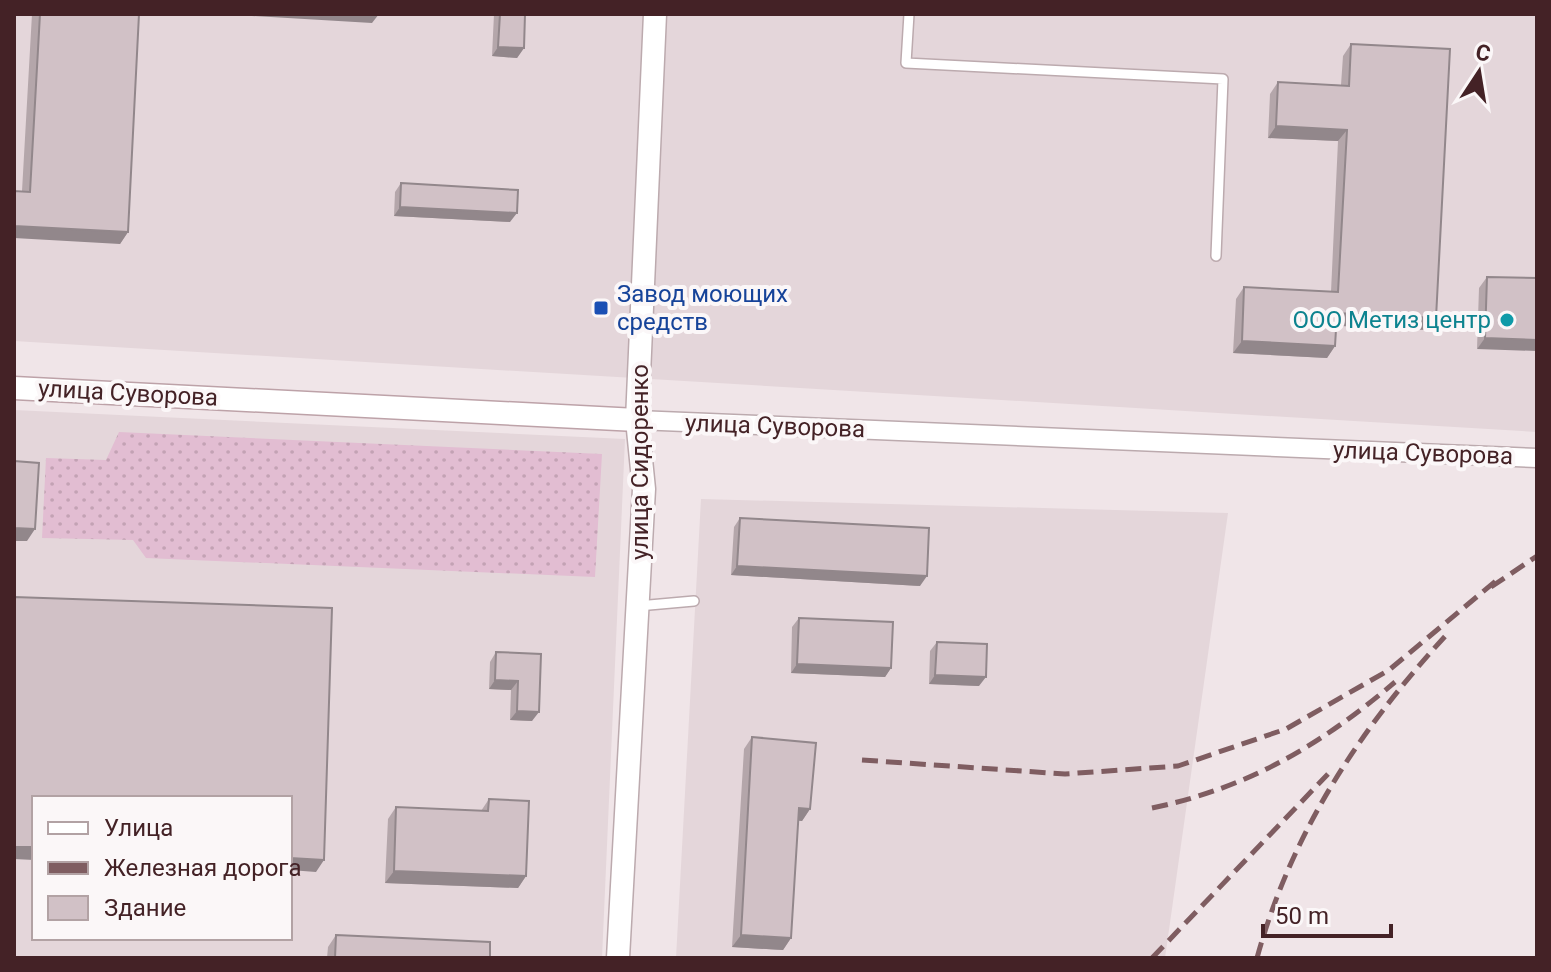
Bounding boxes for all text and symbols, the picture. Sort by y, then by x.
north arrow [1439,32,1519,112]
text: С [1473,39,1493,67]
place label: Завод моющих средств [617,280,788,336]
marker: Завод моющих средств [592,299,610,317]
place label: ООО Метиз центр [1293,306,1491,334]
marker: ООО Метиз центр [1498,311,1516,329]
street label: улица Сидоренко [626,364,654,560]
street label: улица Суворова [37,374,219,412]
street label: улица Суворова [684,409,866,443]
street label: улица Суворова [1332,436,1514,470]
legend [32,796,292,940]
text: Улица [104,814,173,842]
text: Железная дорога [104,854,301,882]
scale bar [1263,888,1391,938]
text: Здание [104,894,186,922]
text: 50 m [1275,902,1329,930]

